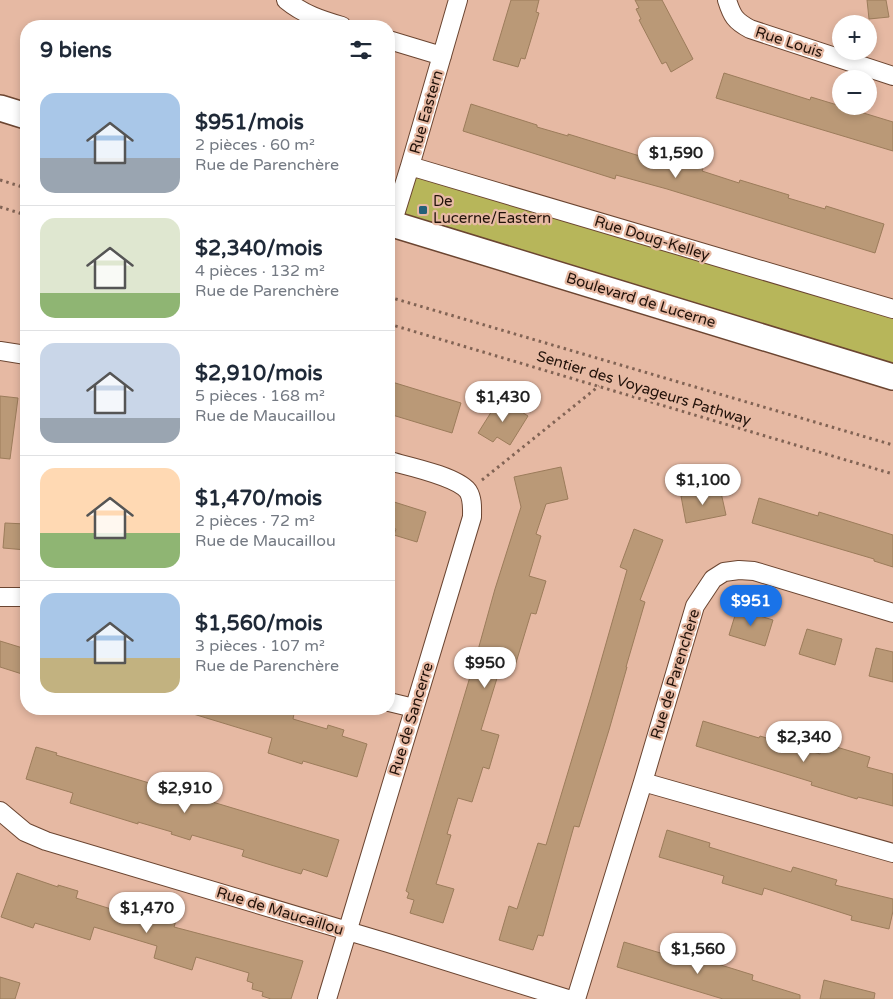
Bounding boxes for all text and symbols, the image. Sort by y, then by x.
map controls [832,15,877,115]
button: + [832,15,877,60]
street label: Rue Louis [753,23,825,61]
icon: filters [347,36,375,64]
text: 9 biens [40,38,112,63]
street label: Rue Eastern [405,68,447,156]
button: − [832,70,877,115]
text: $951/mois [195,110,304,135]
icon: home [80,113,140,173]
text: 2 pièces · 60 m² [195,135,315,155]
pin: $1,590 [635,136,717,179]
text: $1,590 [649,143,703,163]
text: Rue de Parenchère [195,155,339,175]
place label: De Lucerne/Eastern [433,192,551,227]
marker: De Lucerne/Eastern [417,204,429,216]
street label: Rue Doug-Kelley [592,212,712,264]
text: $2,340/mois [195,236,323,261]
icon: home [80,238,140,298]
text: 4 pièces · 132 m² [195,261,325,281]
street label: Boulevard de Lucerne [564,269,718,331]
text: Rue de Parenchère [195,281,339,301]
street label: Sentier des Voyageurs Pathway [535,347,753,429]
text: $2,910/mois [195,361,323,386]
icon: home [80,363,140,423]
pin: $1,430 [462,380,544,423]
text: 5 pièces · 168 m² [195,386,325,406]
text: $1,430 [476,387,530,407]
text: Rue de Maucaillou [195,406,336,426]
pin: $1,100 [662,464,744,506]
text: $1,100 [676,470,730,490]
text: $1,470/mois [195,486,322,511]
icon: home [80,488,140,548]
text: 2 pièces · 72 m² [195,511,315,531]
text: Rue de Maucaillou [195,531,336,551]
pin: $951 [721,584,781,627]
text: $951 [731,591,771,611]
street label: Rue de Parenchère [647,607,703,741]
text: $1,560/mois [195,611,323,636]
icon: home [80,613,140,673]
text: 3 pièces · 107 m² [195,636,325,656]
pin: $950 [455,646,515,689]
text: $950 [465,653,505,673]
text: Rue de Parenchère [195,656,339,676]
street label: Rue de Sancerre [385,660,437,778]
pin: $2,340 [763,720,845,763]
text: $2,340 [777,727,831,747]
pin: $2,910 [144,772,226,814]
text: $2,910 [158,778,212,798]
street label: Rue de Maucaillou [214,883,346,939]
pin: $1,470 [106,892,188,934]
text: $1,470 [120,898,174,918]
pin: $1,560 [657,932,739,975]
text: $1,560 [671,939,725,959]

